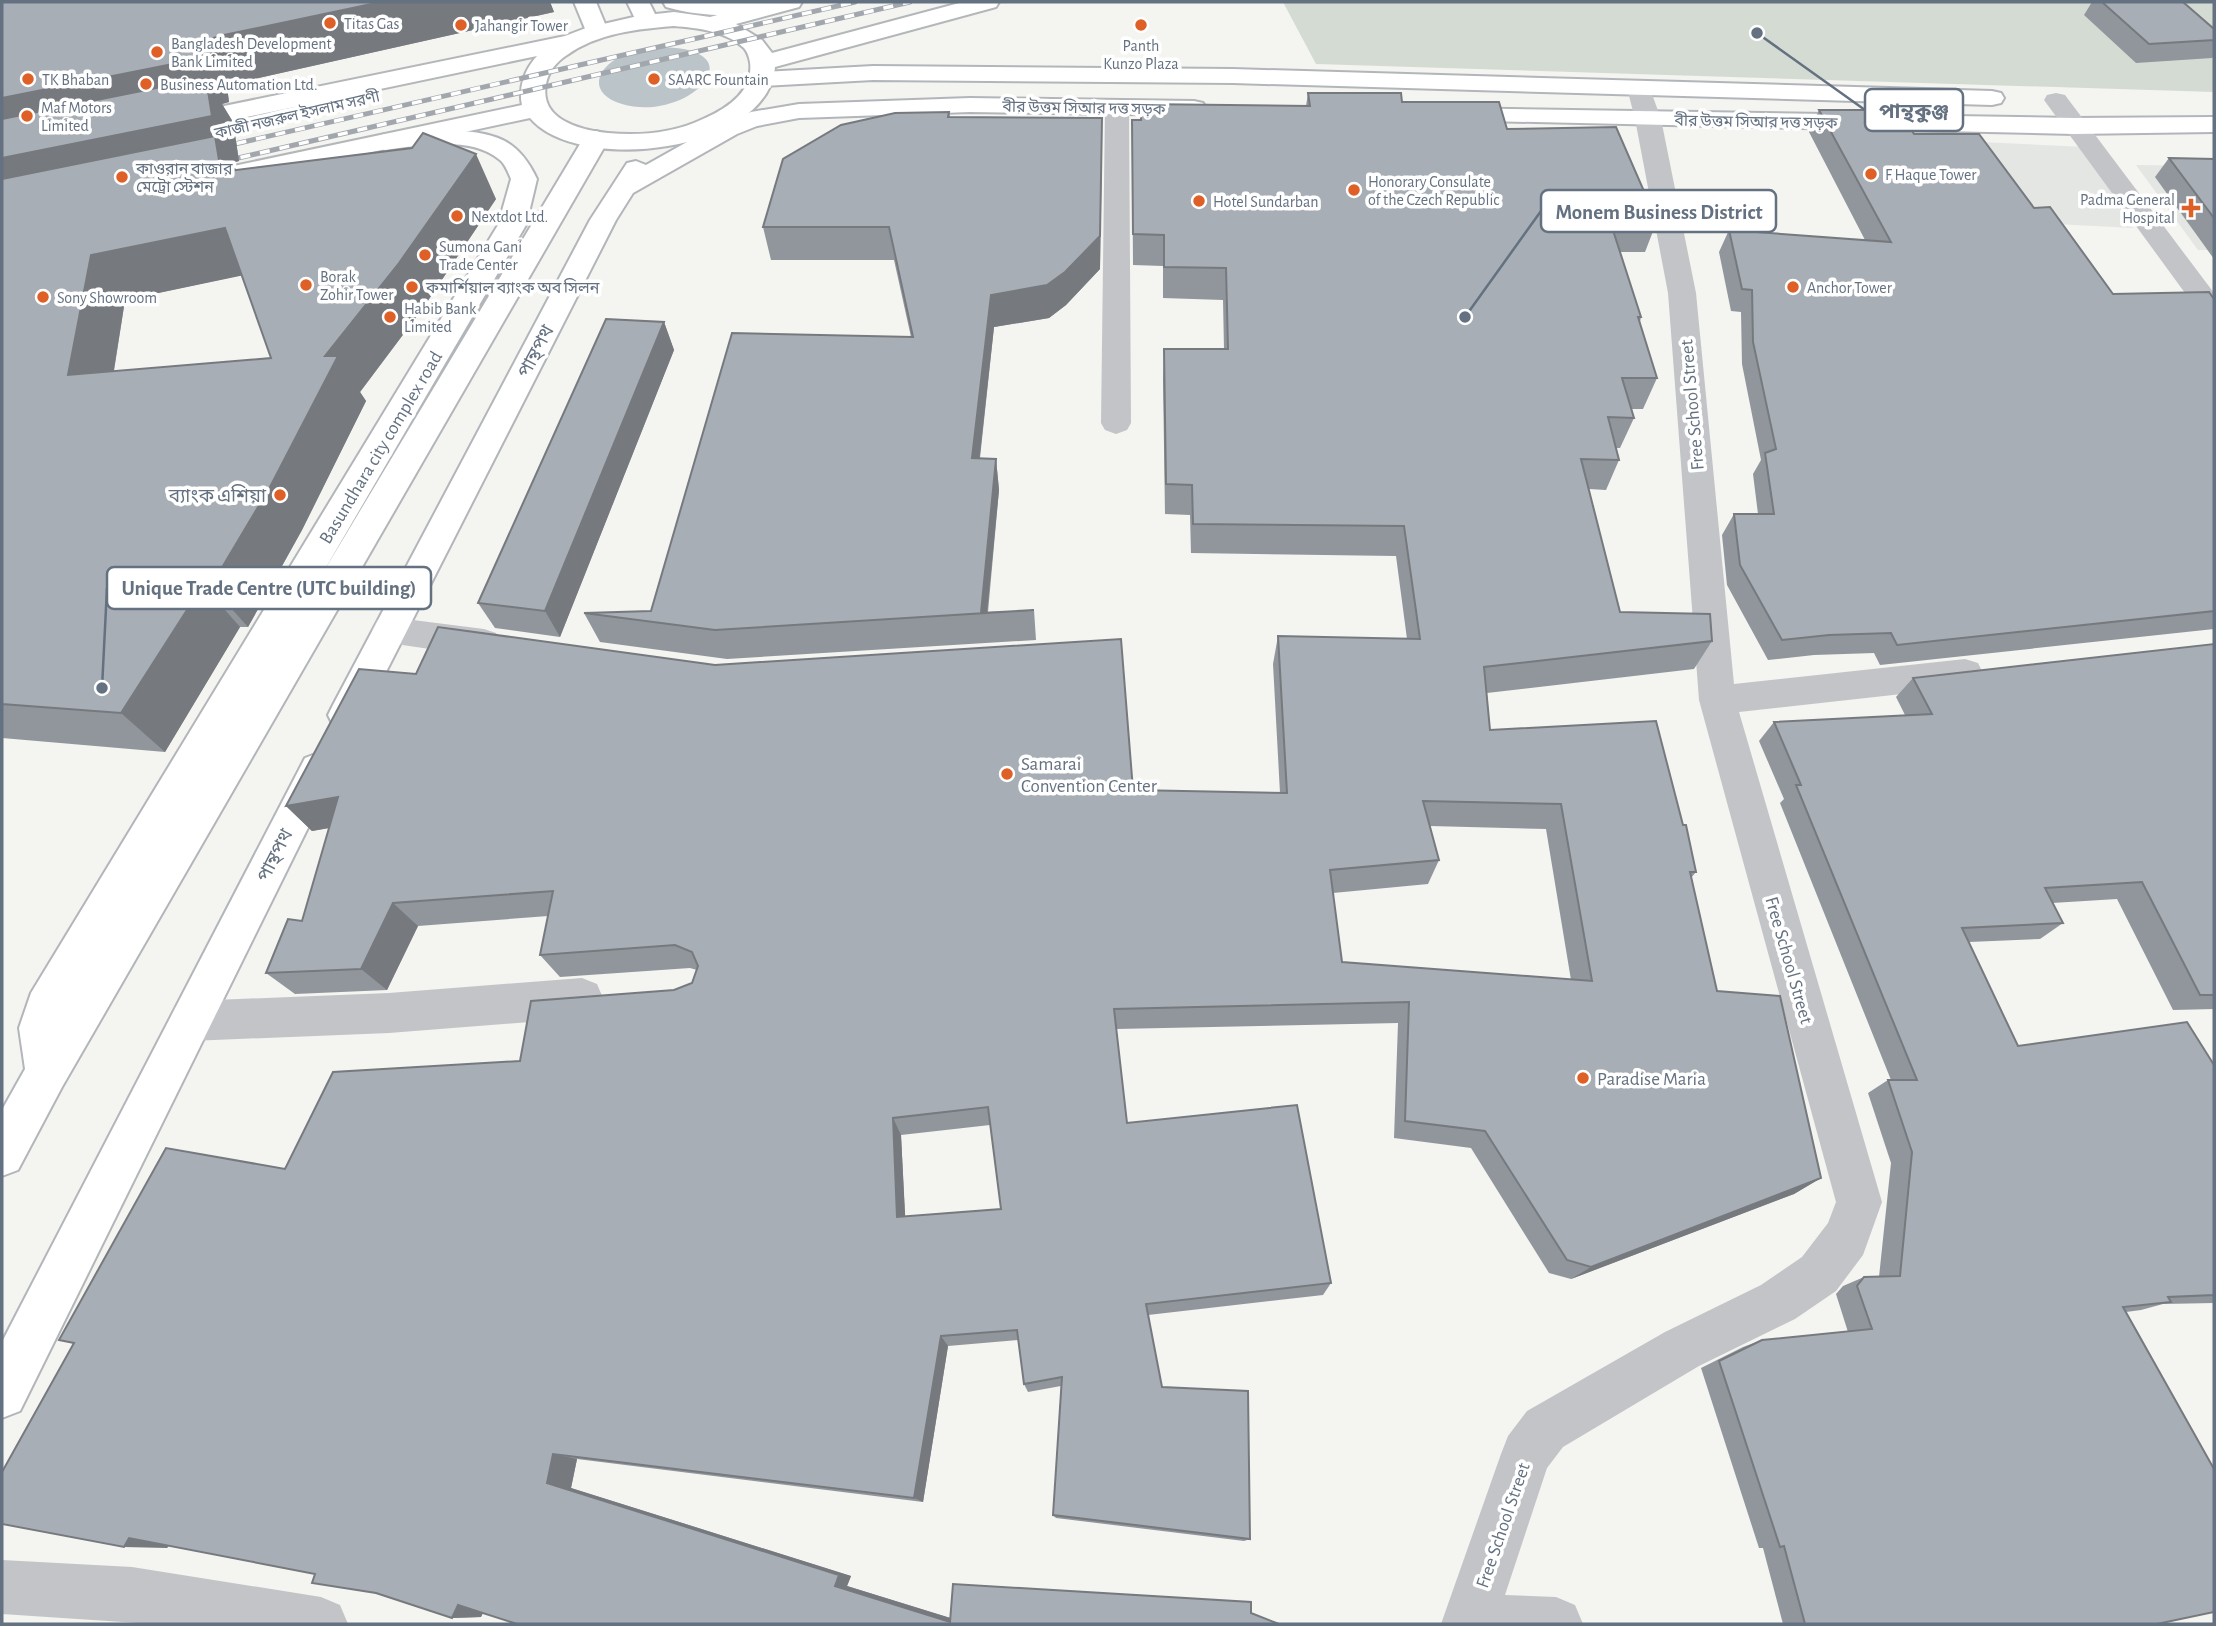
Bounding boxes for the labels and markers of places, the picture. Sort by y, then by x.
marker: Titas Gas [322,15,338,31]
place label: Titas Gas [344,16,400,32]
marker: Jahangir Tower [453,17,469,33]
marker: Panth Kunzo Plaza [1133,17,1149,33]
place label: Jahangir Tower [475,18,569,34]
place label: Bangladesh Development Bank Limited [171,36,332,70]
place label: Panth Kunzo Plaza [1103,38,1179,72]
marker: Bangladesh Development Bank Limited [149,44,165,60]
marker: TK Bhaban [20,71,36,87]
marker: SAARC Fountain [646,71,662,87]
place label: TK Bhaban [42,72,109,88]
place label: SAARC Fountain [668,72,769,88]
marker: Business Automation Ltd. [138,76,154,92]
place label: Business Automation Ltd. [160,77,318,93]
callout: পান্থকুঞ্জ [1865,89,1963,131]
place label: Maf Motors Limited [41,100,112,134]
marker: Maf Motors Limited [19,108,35,124]
place label: কাওরান বাজার মেট্রো স্টেশন [135,161,233,195]
marker: F Haque Tower [1863,166,1879,182]
place label: F Haque Tower [1885,167,1977,183]
marker: কাওরান বাজার মেট্রো স্টেশন [114,169,130,185]
place label: Honorary Consulate of the Czech Republic [1368,174,1500,208]
marker: Honorary Consulate of the Czech Republic [1346,182,1362,198]
callout: Monem Business District [1541,190,1776,232]
place label: Padma General Hospital [2080,192,2175,226]
marker: Hotel Sundarban [1191,193,1207,209]
place label: Hotel Sundarban [1213,194,1319,210]
marker: Padma General Hospital [2181,198,2201,218]
marker: Nextdot Ltd. [449,208,465,224]
place label: Nextdot Ltd. [471,209,548,225]
place label: Sumona Gani Trade Center [439,239,522,273]
marker: Sumona Gani Trade Center [417,247,433,263]
place label: Borak Zohir Tower [320,269,394,303]
marker: Borak Zohir Tower [298,277,314,293]
place label: কমার্শিয়াল ব্যাংক অব সিলন [425,278,600,296]
marker: কমার্শিয়াল ব্যাংক অব সিলন [404,279,420,295]
marker: Anchor Tower [1785,279,1801,295]
place label: Anchor Tower [1807,280,1893,296]
marker: Sony Showroom [35,289,51,305]
place label: Sony Showroom [57,290,157,307]
place label: Habib Bank Limited [404,301,477,335]
marker: Habib Bank Limited [382,309,398,325]
place label: ব্যাংক এশিয়া [168,484,267,506]
marker: ব্যাংক এশিয়া [272,487,288,503]
callout: Unique Trade Centre (UTC building) [107,567,431,609]
place label: Samarai Convention Center [1021,755,1157,796]
marker: Samarai Convention Center [999,766,1015,782]
marker: Paradise Maria [1575,1070,1591,1086]
place label: Paradise Maria [1597,1070,1706,1089]

